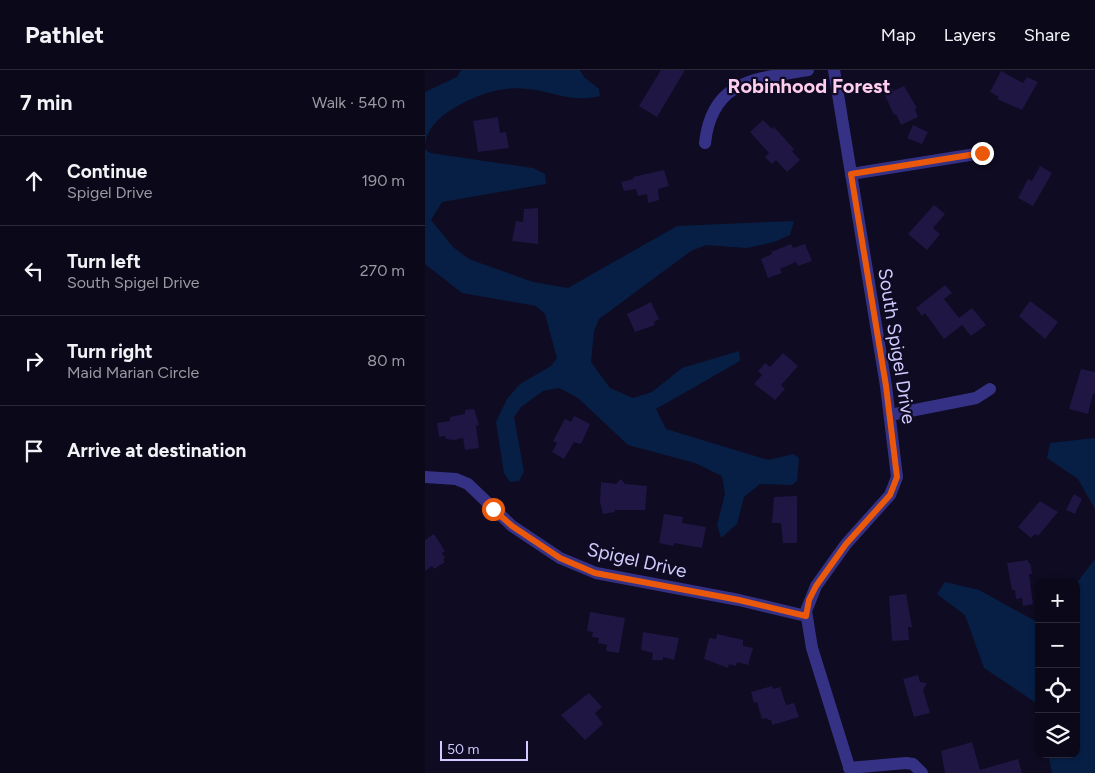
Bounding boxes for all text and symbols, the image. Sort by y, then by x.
text: Pathlet [25,20,104,49]
text: Map [881,24,916,46]
text: Layers [944,24,996,46]
text: Share [1024,24,1070,46]
district label: Robinhood Forest [728,74,890,98]
text: 7 min [20,90,72,115]
text: Walk · 540 m [312,93,405,112]
route end [971,142,994,165]
text: Continue [67,160,147,183]
icon: ahead [20,167,48,195]
text: 190 m [362,171,405,190]
text: Spigel Drive [67,183,153,202]
text: Turn left [67,250,141,273]
icon: left [20,257,48,285]
text: 270 m [360,261,405,280]
street label: South Spigel Drive [873,266,921,426]
text: South Spigel Drive [67,273,200,292]
text: Turn right [67,340,153,363]
icon: right [20,347,48,375]
text: 80 m [367,351,405,370]
text: Maid Marian Circle [67,363,199,382]
icon: arrive [20,437,48,465]
text: Arrive at destination [67,439,246,462]
route start [482,498,505,521]
street label: Spigel Drive [585,537,689,583]
map controls [1035,578,1080,758]
button: + [1035,578,1080,623]
button: − [1035,623,1080,668]
button: locate [1035,668,1080,713]
button: layers [1035,713,1080,758]
scale bar [440,738,527,761]
text: 50 m [447,741,479,758]

